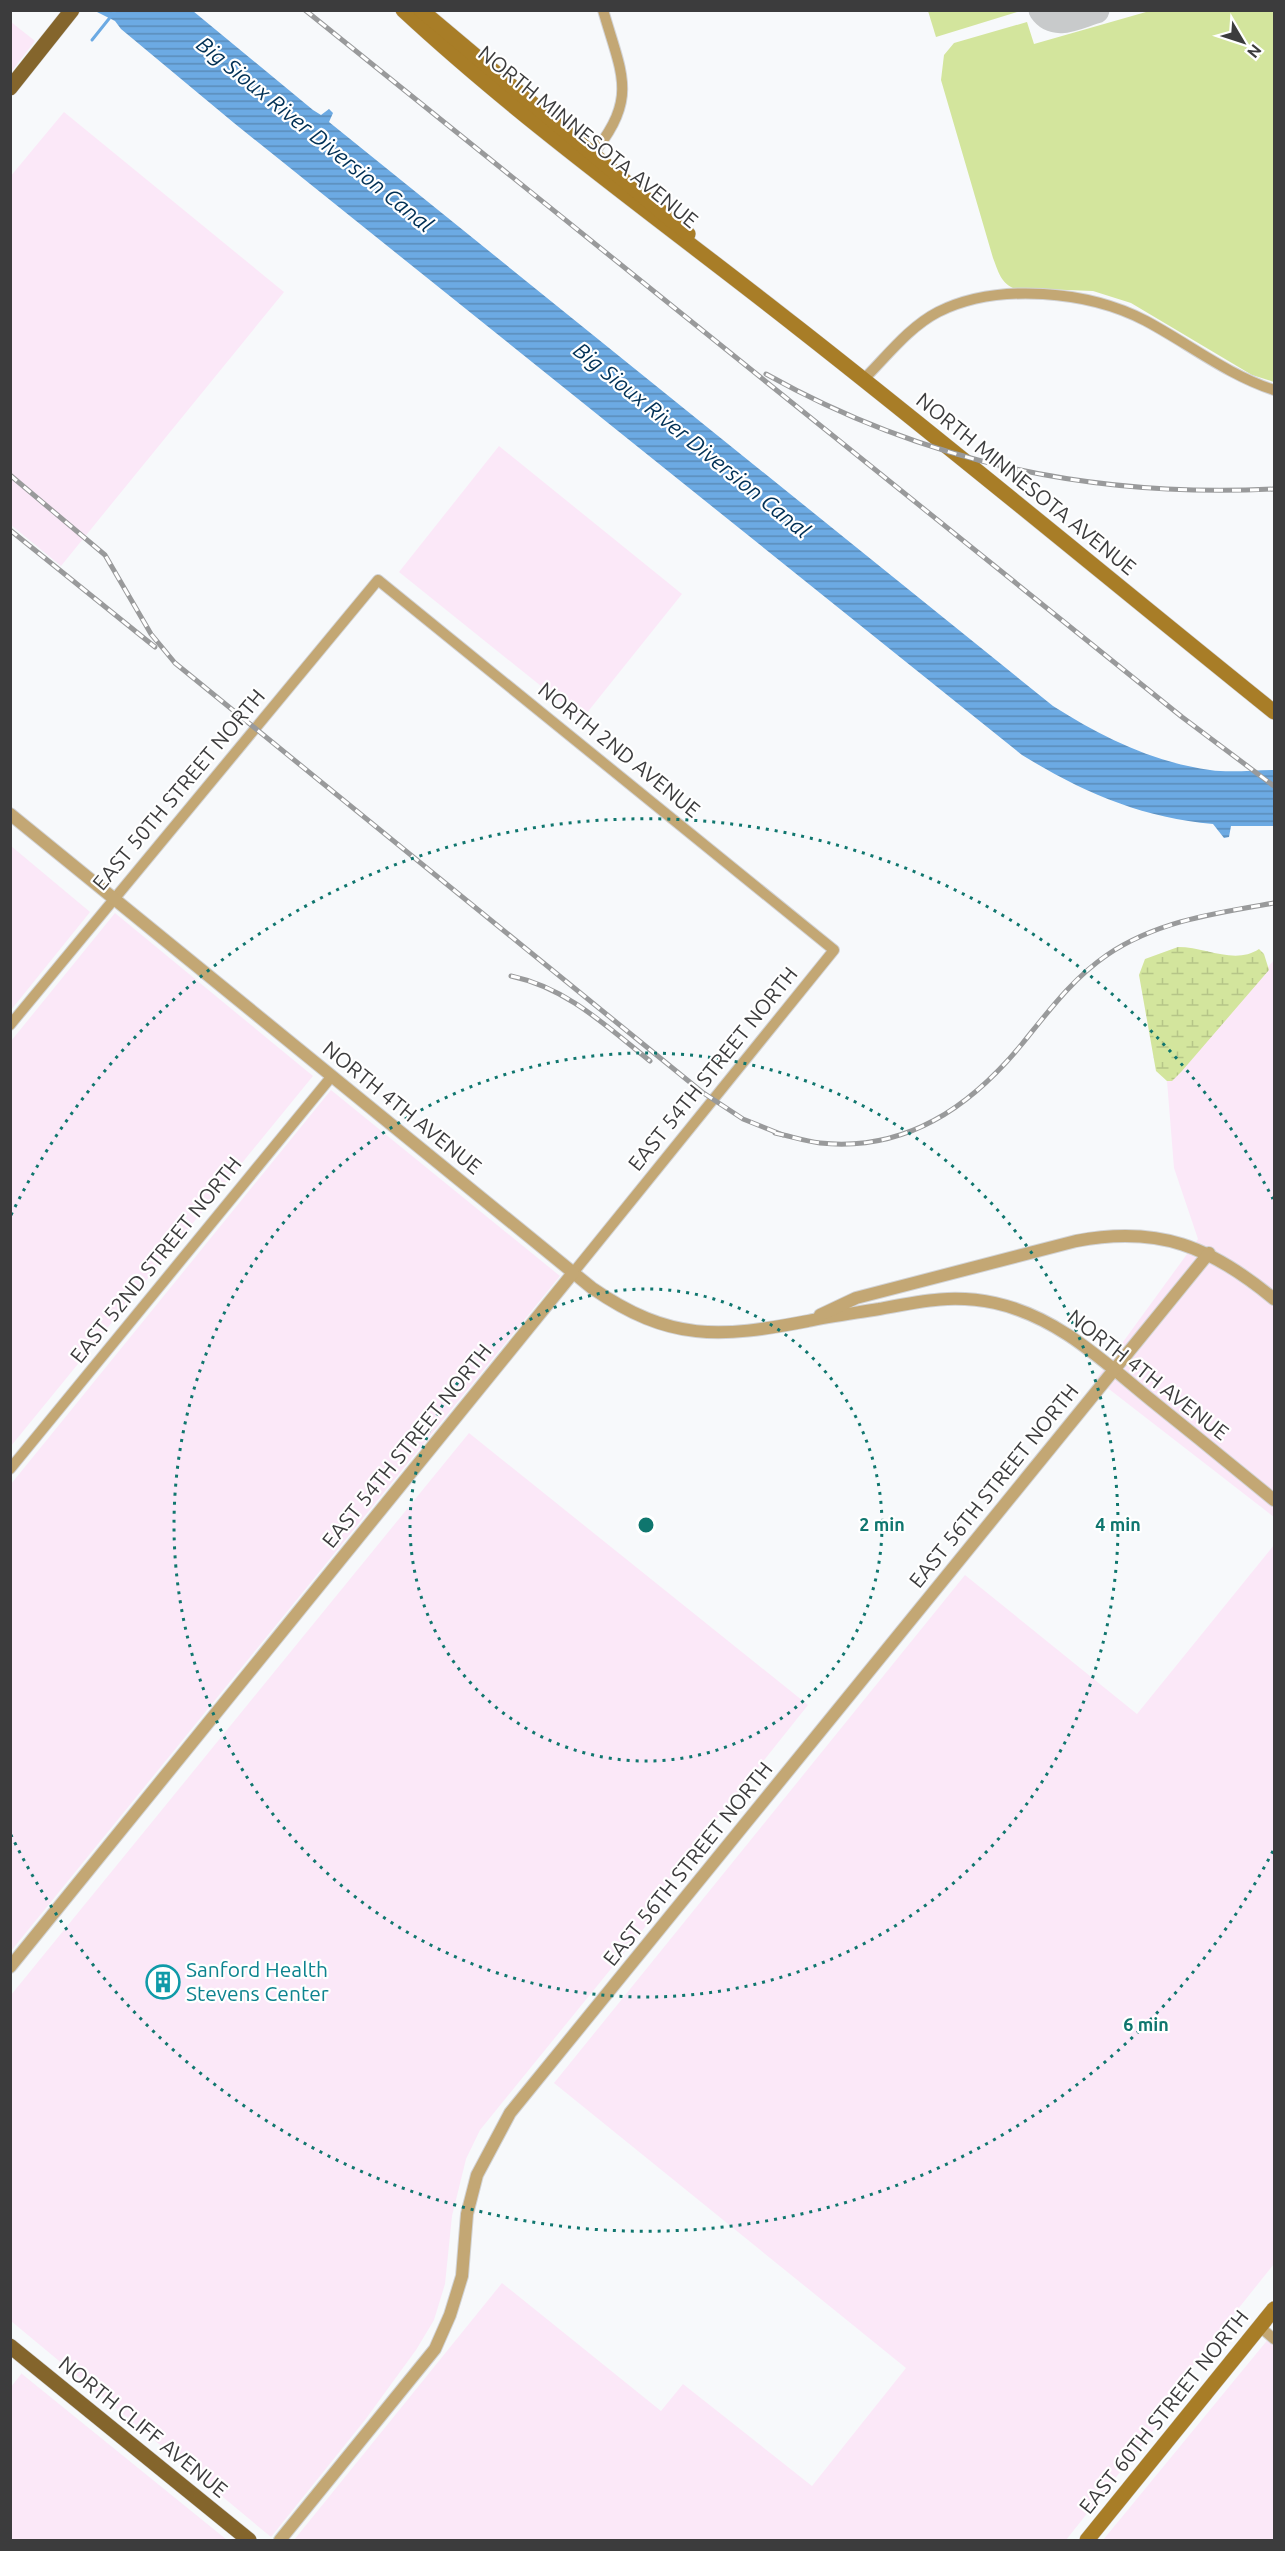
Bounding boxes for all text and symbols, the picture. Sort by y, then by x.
north arrow [1213,12,1273,72]
water label: Big Sioux River Diversion Canal [192,31,438,237]
street label: NORTH MINNESOTA AVENUE [474,40,703,232]
text: N [1244,41,1265,62]
water label: Big Sioux River Diversion Canal [569,337,815,543]
street label: NORTH MINNESOTA AVENUE [912,387,1141,579]
street label: NORTH 2ND AVENUE [534,677,705,822]
street label: EAST 50TH STREET NORTH [87,684,269,895]
street label: EAST 54TH STREET NORTH [623,962,802,1175]
street label: NORTH 4TH AVENUE [318,1036,487,1179]
street label: EAST 52ND STREET NORTH [65,1151,246,1367]
street label: NORTH 4TH AVENUE [1064,1304,1234,1444]
street label: EAST 54TH STREET NORTH [317,1339,496,1552]
street label: EAST 56TH STREET NORTH [904,1379,1083,1592]
text: 2 min [859,1514,905,1534]
text: 4 min [1095,1514,1141,1534]
centre of rings [636,1515,656,1535]
street label: EAST 56TH STREET NORTH [598,1757,777,1970]
place label: Sanford Health Stevens Center [186,1957,329,2005]
building icon: Sanford Health Stevens Center [145,1964,181,2000]
text: 6 min [1123,2014,1169,2034]
street label: EAST 60TH STREET NORTH [1074,2305,1253,2518]
street label: NORTH CLIFF AVENUE [54,2351,233,2502]

